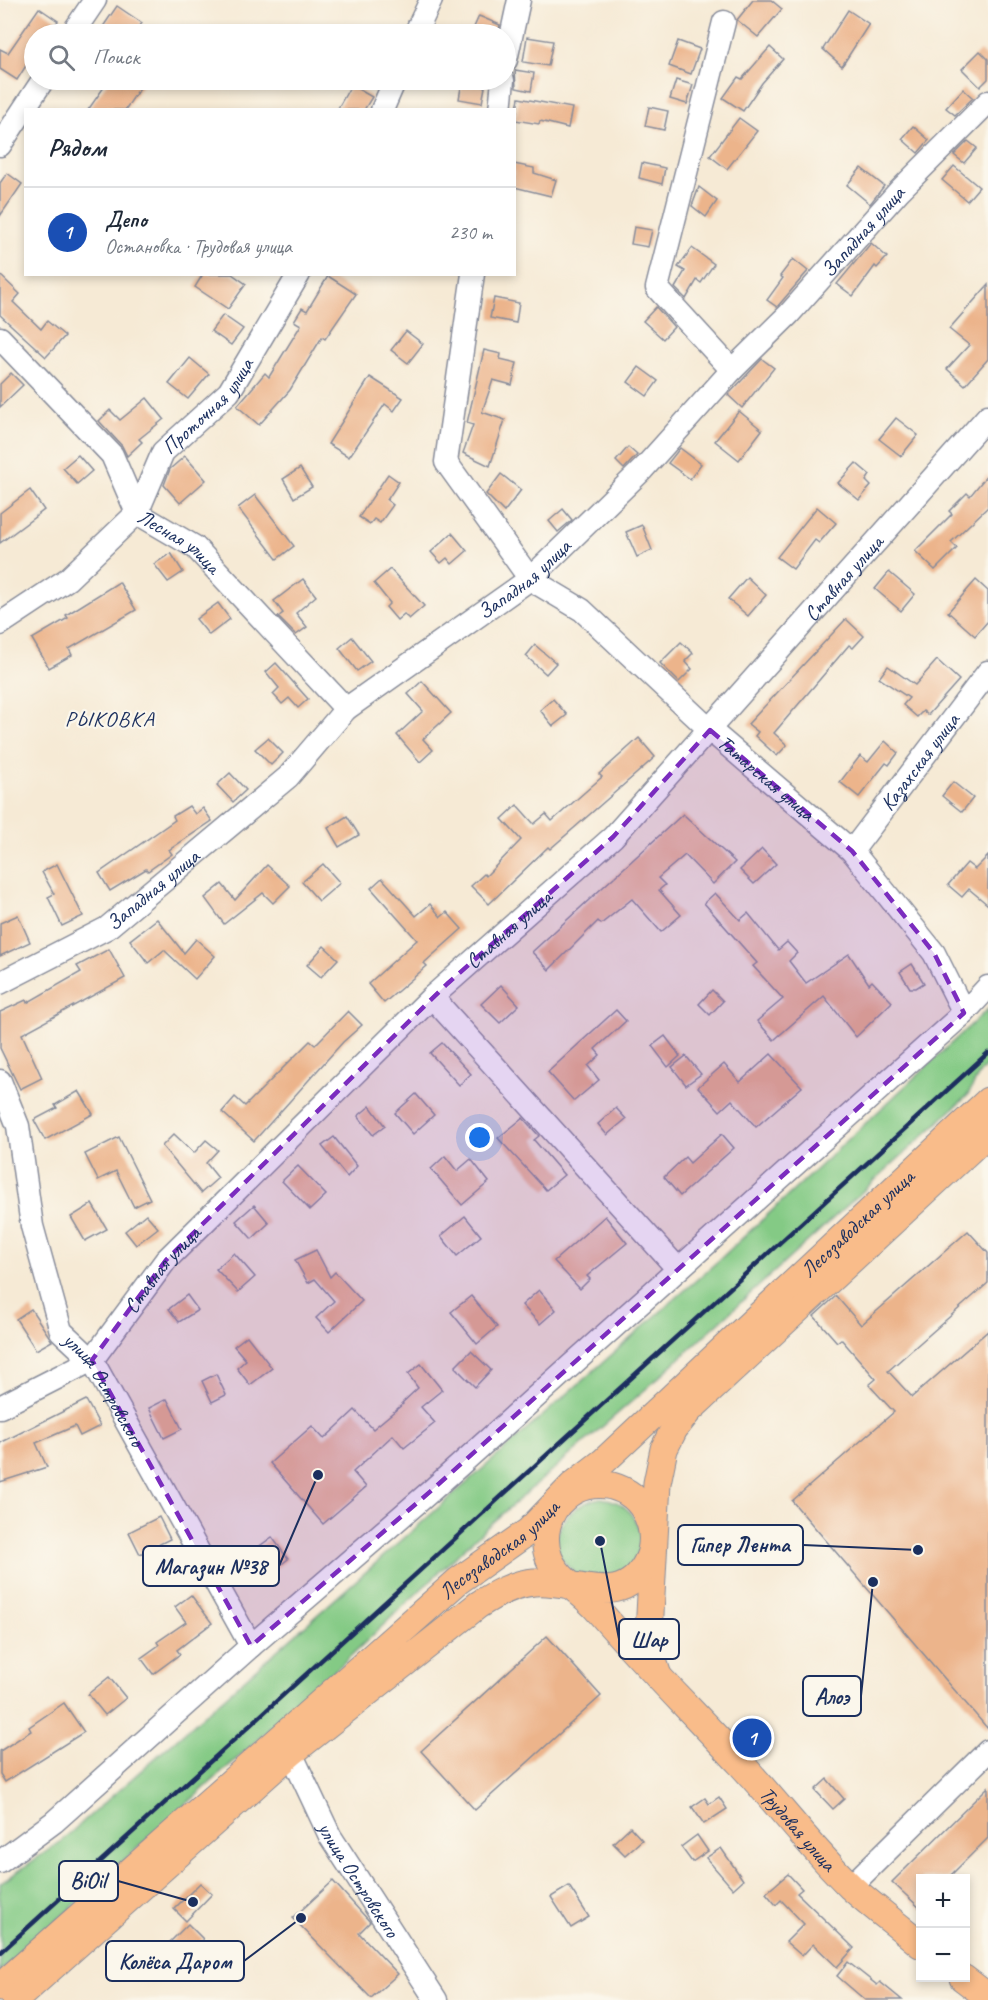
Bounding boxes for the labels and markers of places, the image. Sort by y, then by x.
callout: Гипер Лента [678,1525,803,1565]
callout: Магазин №38 [143,1546,279,1586]
callout: Шар [619,1619,679,1659]
callout: Алоэ [803,1676,861,1716]
pin: 1 [732,1716,771,1760]
callout: BiOil [59,1861,118,1901]
callout: Колёса Даром [106,1941,244,1981]

